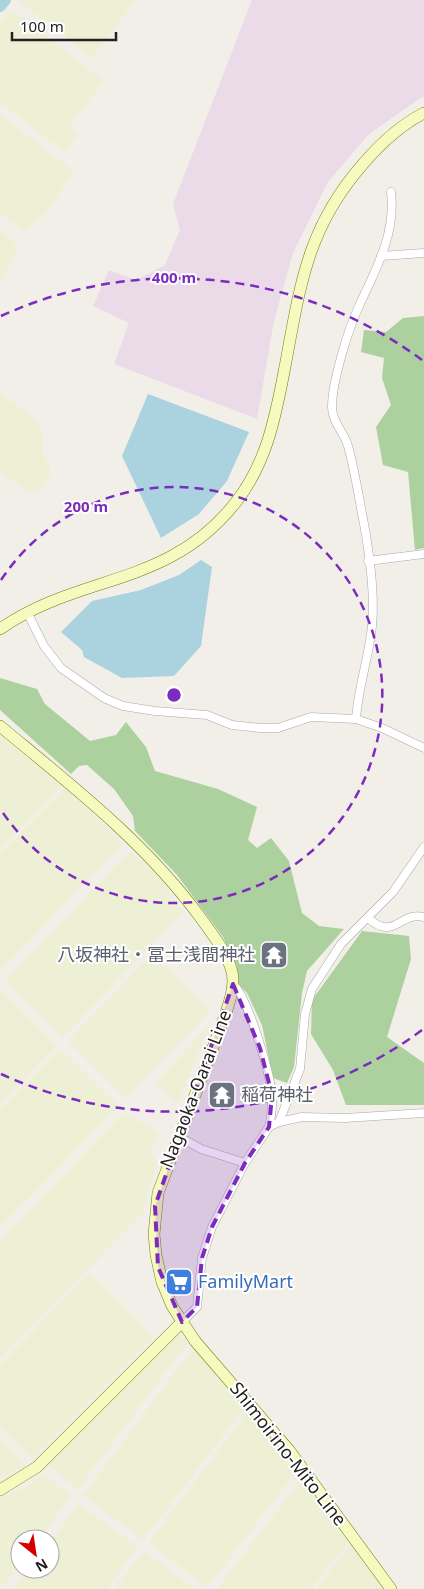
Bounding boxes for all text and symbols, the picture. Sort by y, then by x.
scale bar [12,10,116,42]
text: 100 m [20,16,64,36]
text: 400 m [152,267,196,287]
text: 200 m [64,496,108,516]
centre of rings [165,686,183,704]
temple icon: 八坂神社・冨士浅間神社 [259,940,289,970]
place label: 八坂神社・冨士浅間神社 [57,942,255,966]
street label: Nagaoka-Oarai Line [154,1006,236,1171]
temple icon: 稲荷神社 [207,1080,237,1110]
place label: 稲荷神社 [241,1082,313,1106]
supermarket icon: FamilyMart [164,1267,194,1297]
place label: FamilyMart [198,1269,294,1293]
street label: Shimoirino-Mito Line [225,1377,353,1530]
north arrow [10,1529,60,1579]
text: N [32,1555,51,1577]

